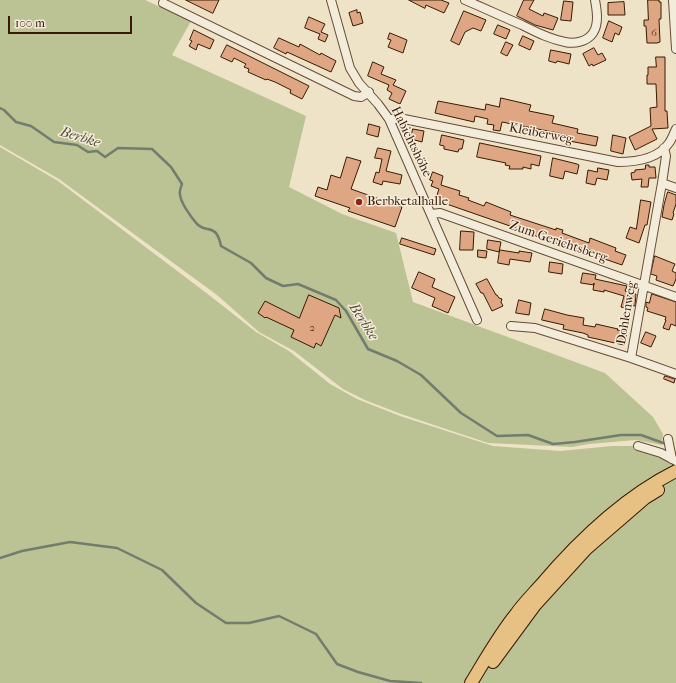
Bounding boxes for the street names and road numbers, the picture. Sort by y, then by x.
street label: Habichtshöhe [387,104,435,180]
street label: Kleiberweg [508,120,574,148]
street label: Zum Gerichtsberg [507,218,609,266]
street label: Dohlenweg [614,280,640,346]

